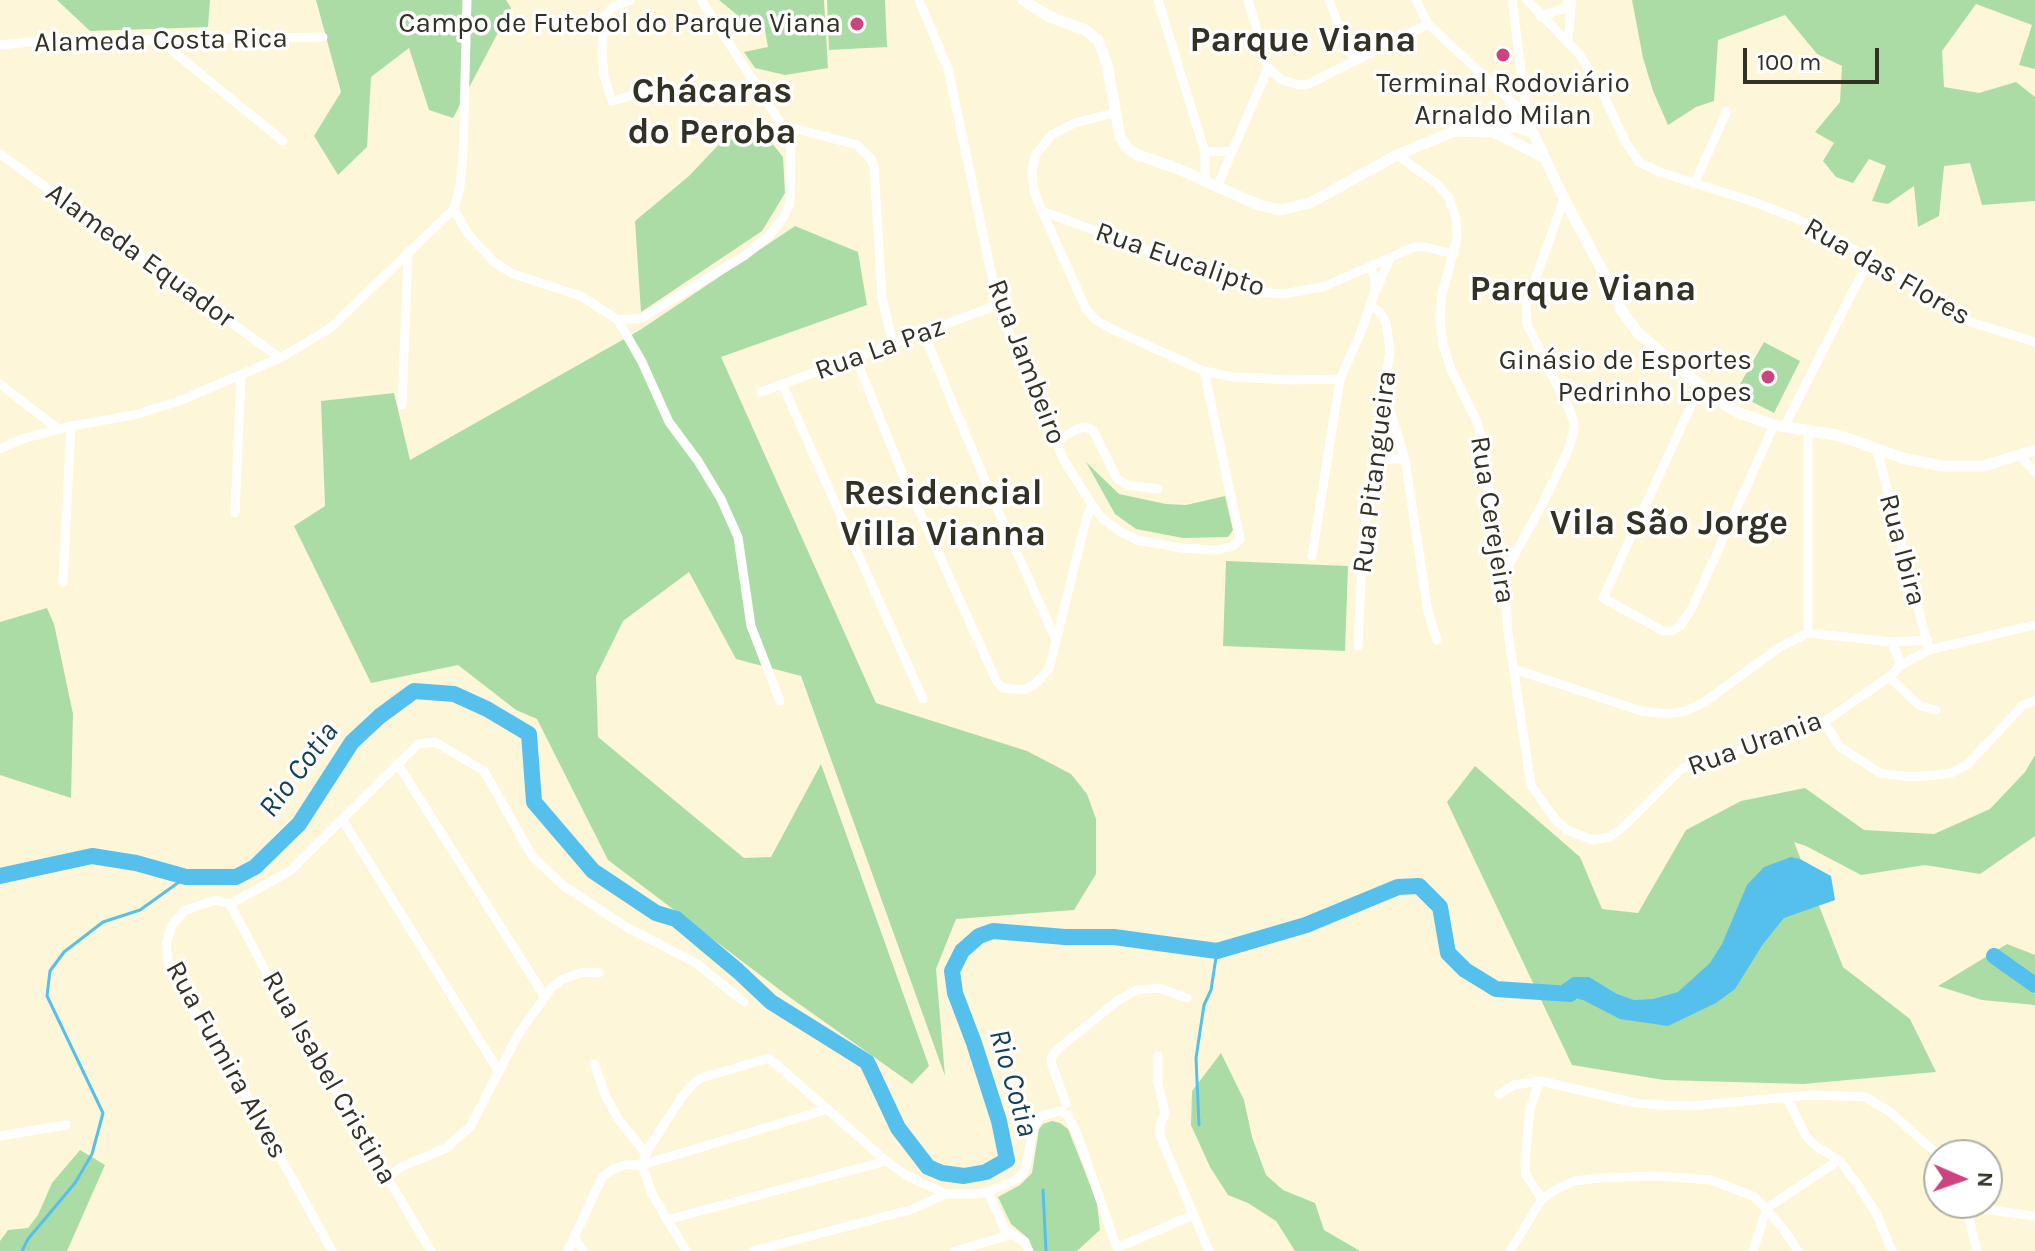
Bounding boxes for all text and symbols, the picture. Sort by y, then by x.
place label: Campo de Futebol do Parque Viana [398,7,841,41]
marker: Campo de Futebol do Parque Viana [848,15,866,33]
district label: Parque Viana [1190,19,1416,63]
street label: Alameda Costa Rica [34,22,288,60]
scale bar [1747,32,1883,82]
marker: Terminal Rodoviário Arnaldo Milan [1494,46,1512,64]
text: 100 m [1757,48,1822,76]
place label: Terminal Rodoviário Arnaldo Milan [1376,67,1630,133]
district label: Chácaras do Peroba [627,70,797,155]
street label: Alameda Equador [39,176,241,336]
street label: Rua das Flores [1798,211,1976,333]
street label: Rua Eucalipto [1091,215,1269,305]
district label: Parque Viana [1470,268,1696,312]
street label: Rua Jambeiro [979,275,1073,449]
street label: Rua La Paz [811,310,949,388]
place label: Ginásio de Esportes Pedrinho Lopes [1499,344,1752,410]
marker: Ginásio de Esportes Pedrinho Lopes [1759,368,1777,386]
street label: Rua Pitangueira [1346,369,1404,575]
street label: Rua Cerejeira [1462,434,1522,606]
district label: Residencial Villa Vianna [840,472,1046,557]
street label: Rua Ibira [1871,490,1933,610]
district label: Vila São Jorge [1550,502,1788,546]
street label: Rua Urania [1683,704,1827,784]
water label: Rio Cotia [251,715,347,825]
street label: Rua Fumira Alves [158,955,294,1165]
street label: Rua Isabel Cristina [254,965,404,1191]
water label: Rio Cotia [980,1025,1046,1141]
north arrow [1923,1139,2003,1219]
text: N [1972,1171,1998,1188]

